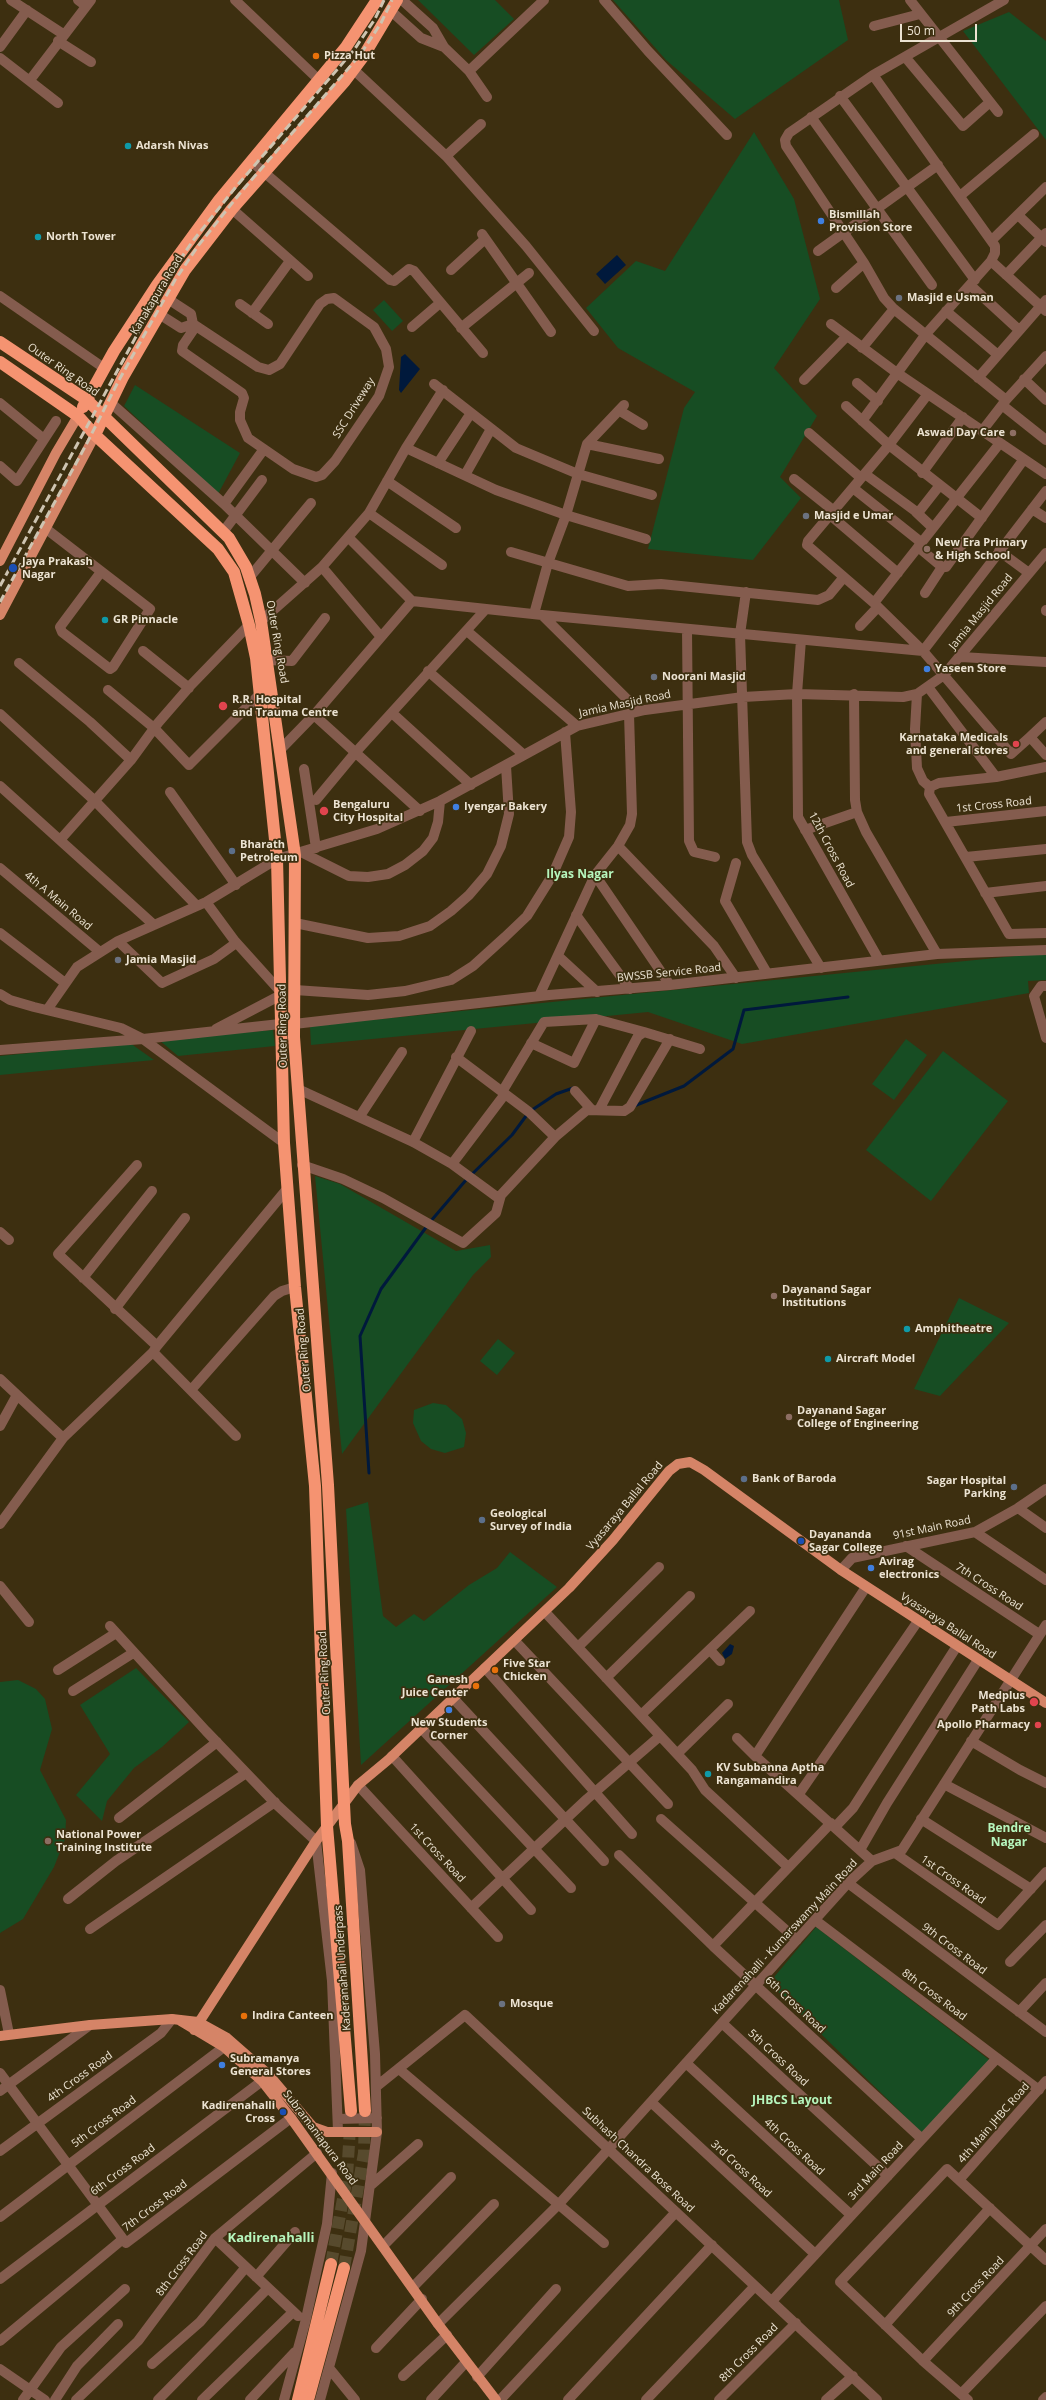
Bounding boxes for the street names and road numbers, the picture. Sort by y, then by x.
street label: Kanakapura Road [128,253,186,337]
street label: Outer Ring Road [25,340,101,400]
street label: SSC Driveway [330,375,378,441]
street label: Jamia Masjid Road [946,571,1016,653]
street label: Outer Ring Road [263,599,291,685]
street label: Jamia Masjid Road [578,688,672,720]
street label: 1st Cross Road [956,794,1032,816]
street label: 12th Cross Road [806,810,856,890]
street label: 4th A Main Road [21,869,95,933]
street label: BWSSB Service Road [616,961,722,985]
street label: Outer Ring Road [276,984,290,1068]
street label: Outer Ring Road [294,1308,314,1392]
street label: Vyasaraya Ballal Road [584,1459,666,1553]
street label: 91st Main Road [892,1513,972,1543]
street label: 7th Cross Road [953,1560,1025,1614]
street label: Vyasaraya Ballal Road [898,1590,998,1662]
street label: Outer Ring Road [316,1631,334,1715]
street label: 1st Cross Road [406,1821,468,1885]
street label: 1st Cross Road [918,1853,988,1907]
street label: Kadarenahalli - Kumarswamy Main Road [710,1857,860,2017]
street label: Kaderanahali Underpass [332,1905,354,2031]
street label: 9th Cross Road [919,1920,989,1978]
street label: 8th Cross Road [899,1966,969,2024]
street label: 6th Cross Road [762,1974,828,2036]
street label: 5th Cross Road [745,2027,811,2089]
street label: 4th Cross Road [45,2049,115,2105]
street label: 4th Main JHBC Road [955,2080,1033,2166]
street label: Subramaniapura Road [280,2088,360,2188]
street label: 5th Cross Road [69,2093,139,2151]
street label: Subhash Chandra Bose Road [579,2105,697,2215]
street label: 4th Cross Road [761,2116,827,2178]
street label: 3rd Cross Road [708,2138,774,2200]
street label: 3rd Main Road [846,2139,906,2203]
street label: 6th Cross Road [88,2141,158,2199]
street label: 7th Cross Road [120,2177,190,2235]
street label: 8th Cross Road [153,2229,211,2299]
street label: 9th Cross Road [945,2254,1007,2320]
street label: 8th Cross Road [717,2321,781,2385]

